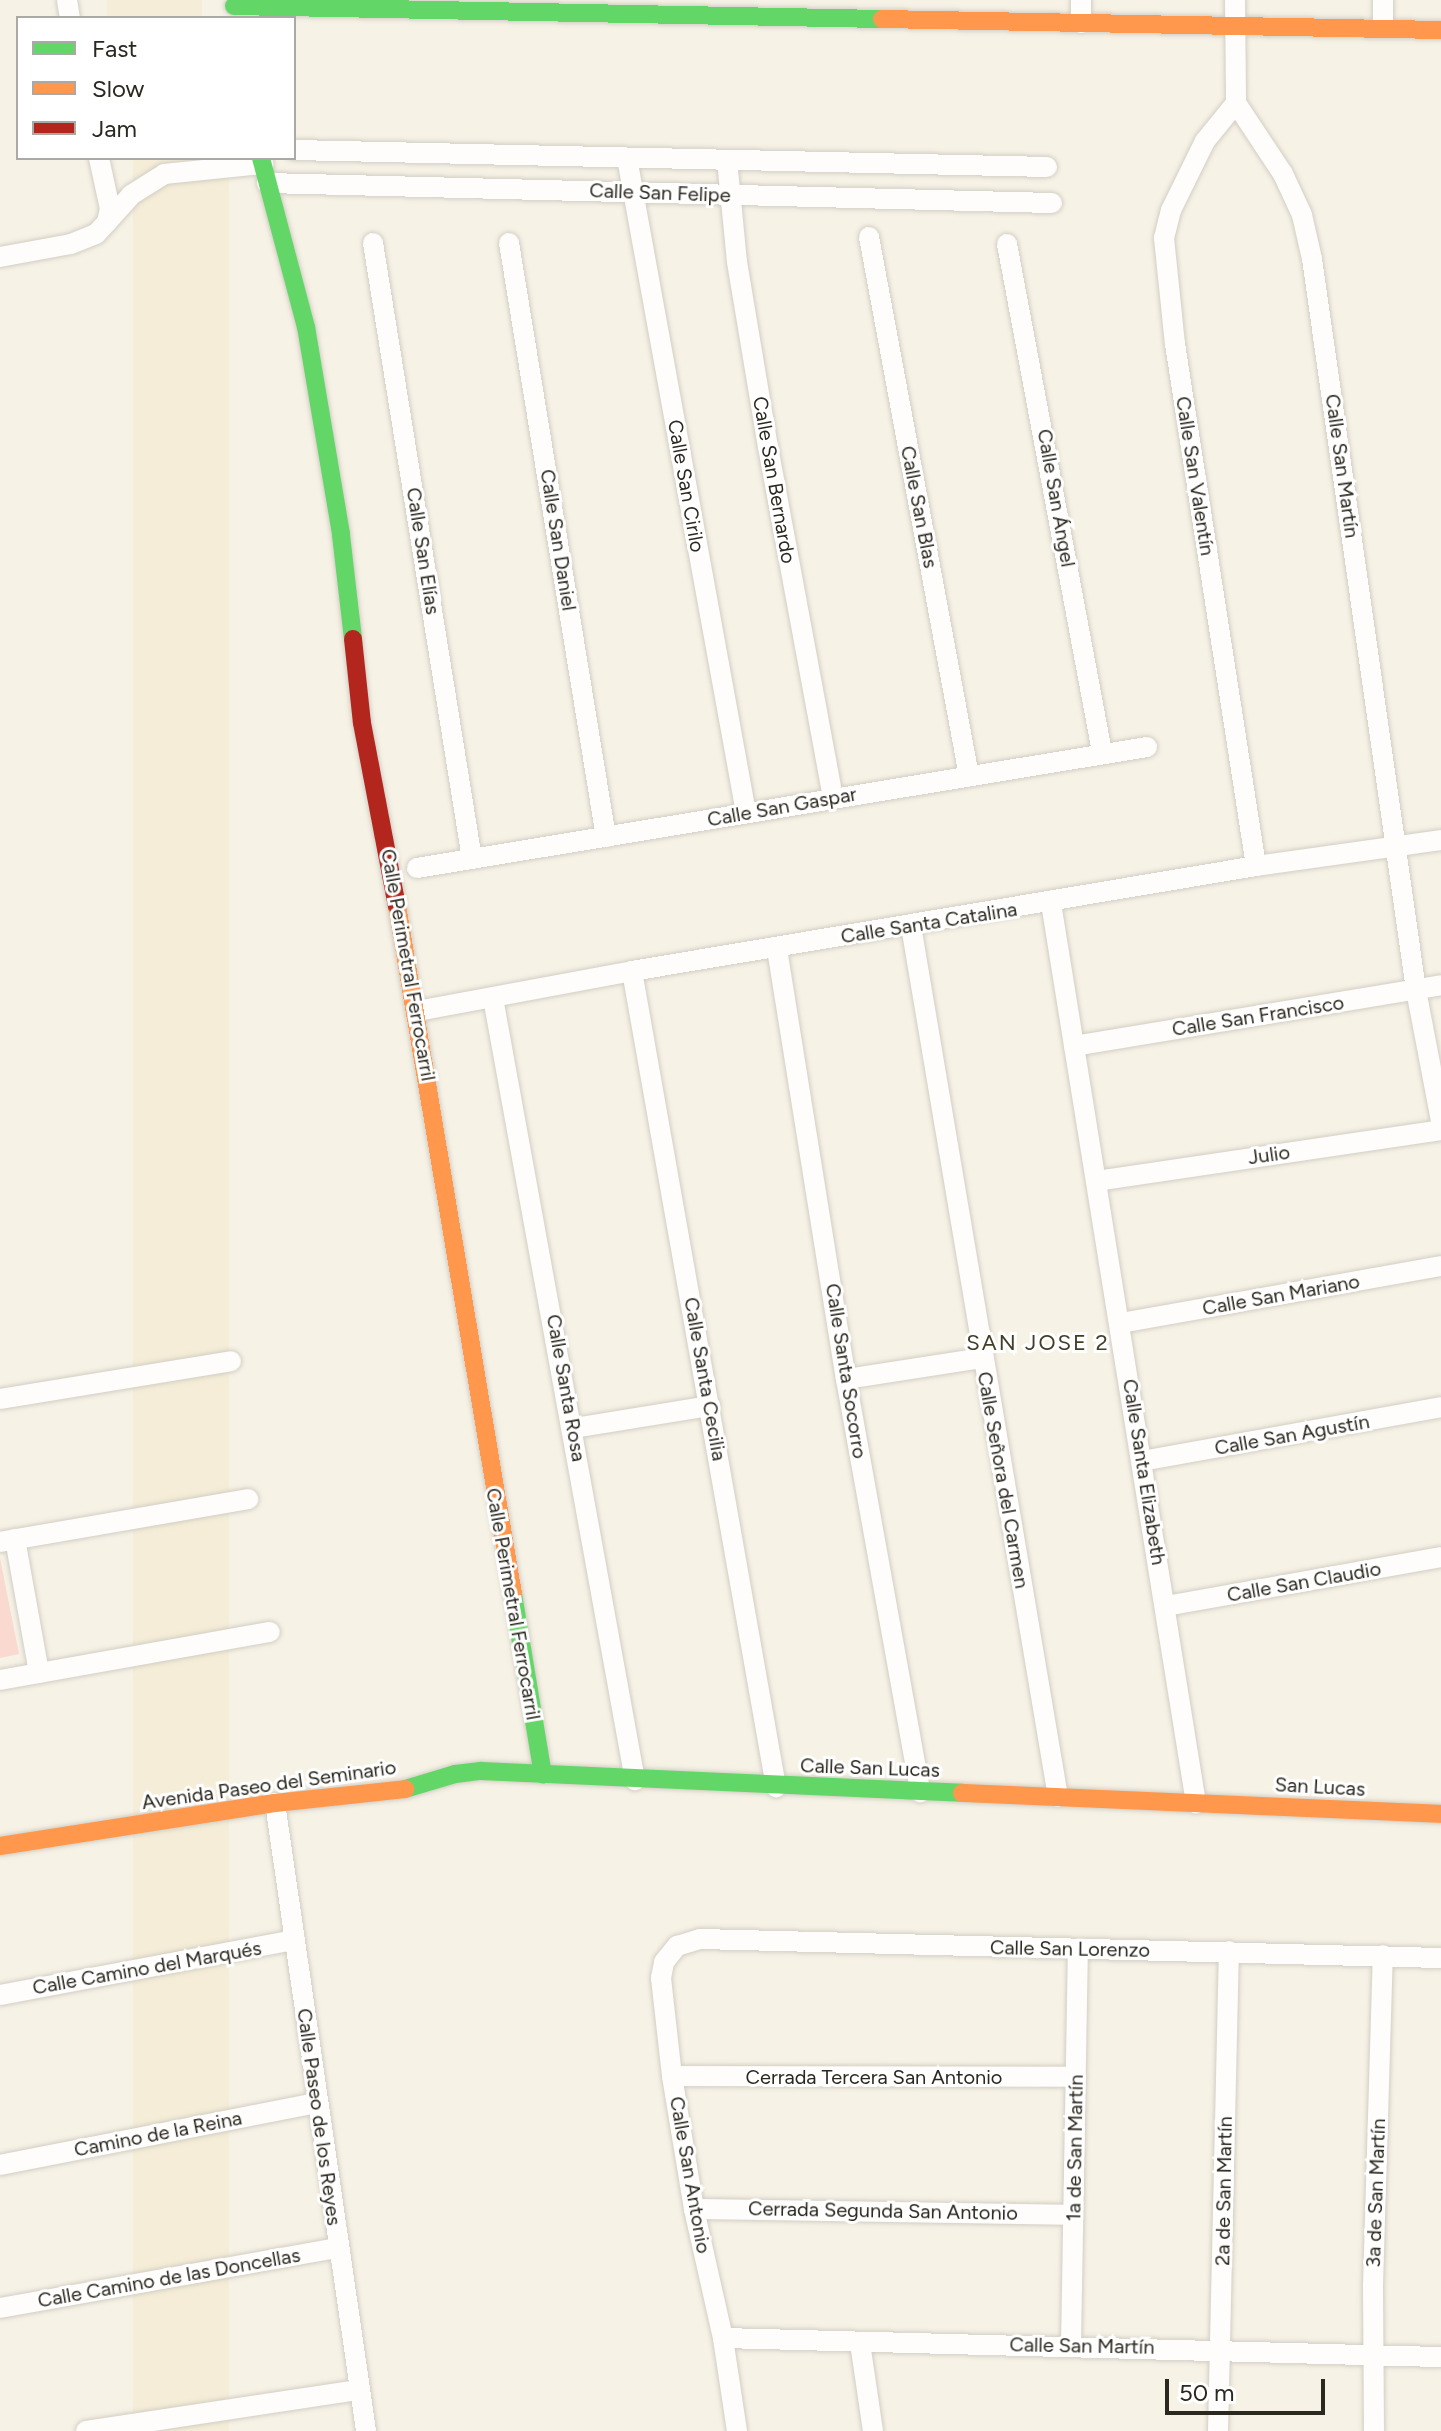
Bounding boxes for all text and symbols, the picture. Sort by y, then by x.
legend [16,16,296,160]
text: Fast [92,34,137,63]
text: Slow [92,74,144,103]
text: Jam [92,114,137,143]
street label: Calle San Felipe [589,179,731,207]
street label: Calle San Martín [1320,392,1364,540]
street label: Calle San Bernardo [747,395,801,565]
street label: Calle San Valentín [1171,395,1219,557]
street label: Calle San Cirilo [663,418,709,554]
street label: Calle San Ángel [1032,427,1080,569]
street label: Calle San Blas [895,444,943,570]
street label: Calle San Daniel [535,468,581,612]
street label: Calle San Elías [401,486,445,616]
street label: Calle San Gaspar [705,782,859,832]
street label: Calle Perimetral Ferrocarril [376,847,440,1083]
street label: Calle Santa Catalina [839,897,1019,949]
street label: Calle San Francisco [1170,991,1346,1041]
street label: Julio [1246,1140,1292,1170]
street label: Calle San Mariano [1200,1269,1362,1321]
street label: Calle Santa Socorro [820,1282,872,1460]
street label: Calle Santa Cecilia [679,1295,731,1463]
street label: Calle Santa Rosa [541,1312,591,1464]
district label: SAN JOSE 2 [966,1330,1110,1356]
street label: Calle Señora del Carmen [972,1370,1034,1590]
street label: Calle Santa Elizabeth [1117,1377,1171,1567]
street label: Calle San Agustín [1213,1410,1371,1460]
street label: Calle Perimetral Ferrocarril [481,1486,545,1722]
street label: Calle San Claudio [1225,1557,1383,1607]
street label: Calle San Lucas [800,1754,940,1782]
street label: Avenida Paseo del Seminario [140,1755,398,1815]
street label: San Lucas [1274,1773,1366,1801]
street label: Calle Camino del Marqués [31,1936,263,2000]
street label: Calle San Lorenzo [990,1936,1150,1962]
street label: Calle Paseo de los Reyes [292,2007,346,2227]
street label: Cerrada Tercera San Antonio [746,2065,1002,2089]
street label: 1a de San Martín [1062,2074,1088,2222]
street label: Calle San Antonio [664,2095,716,2255]
street label: Camino de la Reina [72,2106,244,2162]
street label: 2a de San Martín [1211,2116,1237,2266]
street label: 3a de San Martín [1361,2118,1391,2268]
street label: Cerrada Segunda San Antonio [748,2197,1018,2225]
street label: Calle Camino de las Doncellas [36,2243,302,2313]
street label: Calle San Martín [1009,2333,1155,2359]
scale bar [1169,2363,1329,2413]
text: 50 m [1179,2378,1235,2407]

